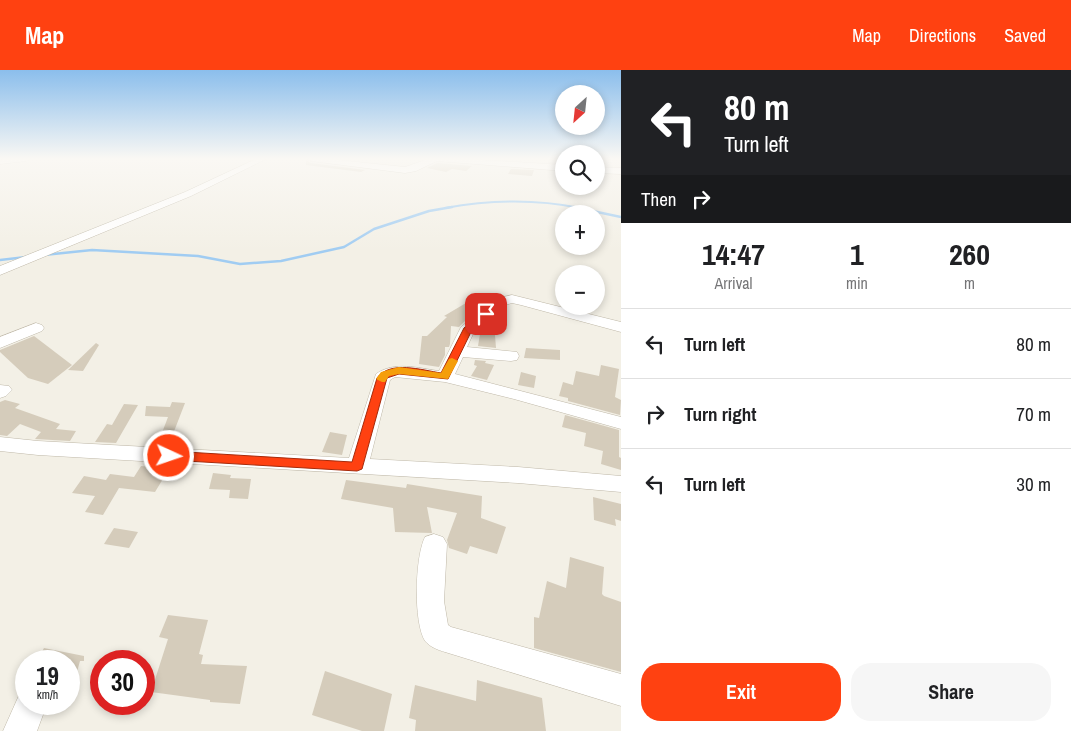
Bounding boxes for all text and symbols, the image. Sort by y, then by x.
text: Map [25,19,64,51]
text: Map [852,23,881,48]
text: Directions [909,23,976,48]
text: Saved [1004,23,1046,48]
text: 80 m [724,84,789,131]
north arrow [555,85,605,135]
map controls [555,85,605,315]
icon: left [641,90,706,155]
text: Turn left [724,129,789,159]
button: search [555,145,605,195]
icon: right [687,185,715,213]
text: Then [641,186,677,212]
button: + [555,205,605,255]
text: 14:47 [702,234,765,274]
text: 1 [850,234,864,274]
text: 260 [949,234,990,274]
button: − [555,265,605,315]
text: Arrival [715,272,752,294]
text: min [846,272,868,294]
text: m [964,272,975,294]
pin [465,293,507,335]
icon: arrive [472,300,500,328]
icon: left [641,330,669,358]
text: Turn left [684,331,745,357]
text: 80 m [1016,331,1051,357]
icon: right [641,400,669,428]
text: Turn right [684,401,756,427]
text: 70 m [1016,401,1051,427]
position arrow [142,429,194,481]
icon: left [641,470,669,498]
text: Turn left [684,471,745,497]
text: 30 m [1016,471,1051,497]
speed limit sign: 30 [90,650,155,715]
text: 19 [36,659,59,693]
button: Exit [641,663,841,721]
button: Share [851,663,1051,721]
text: km/h [37,687,58,703]

